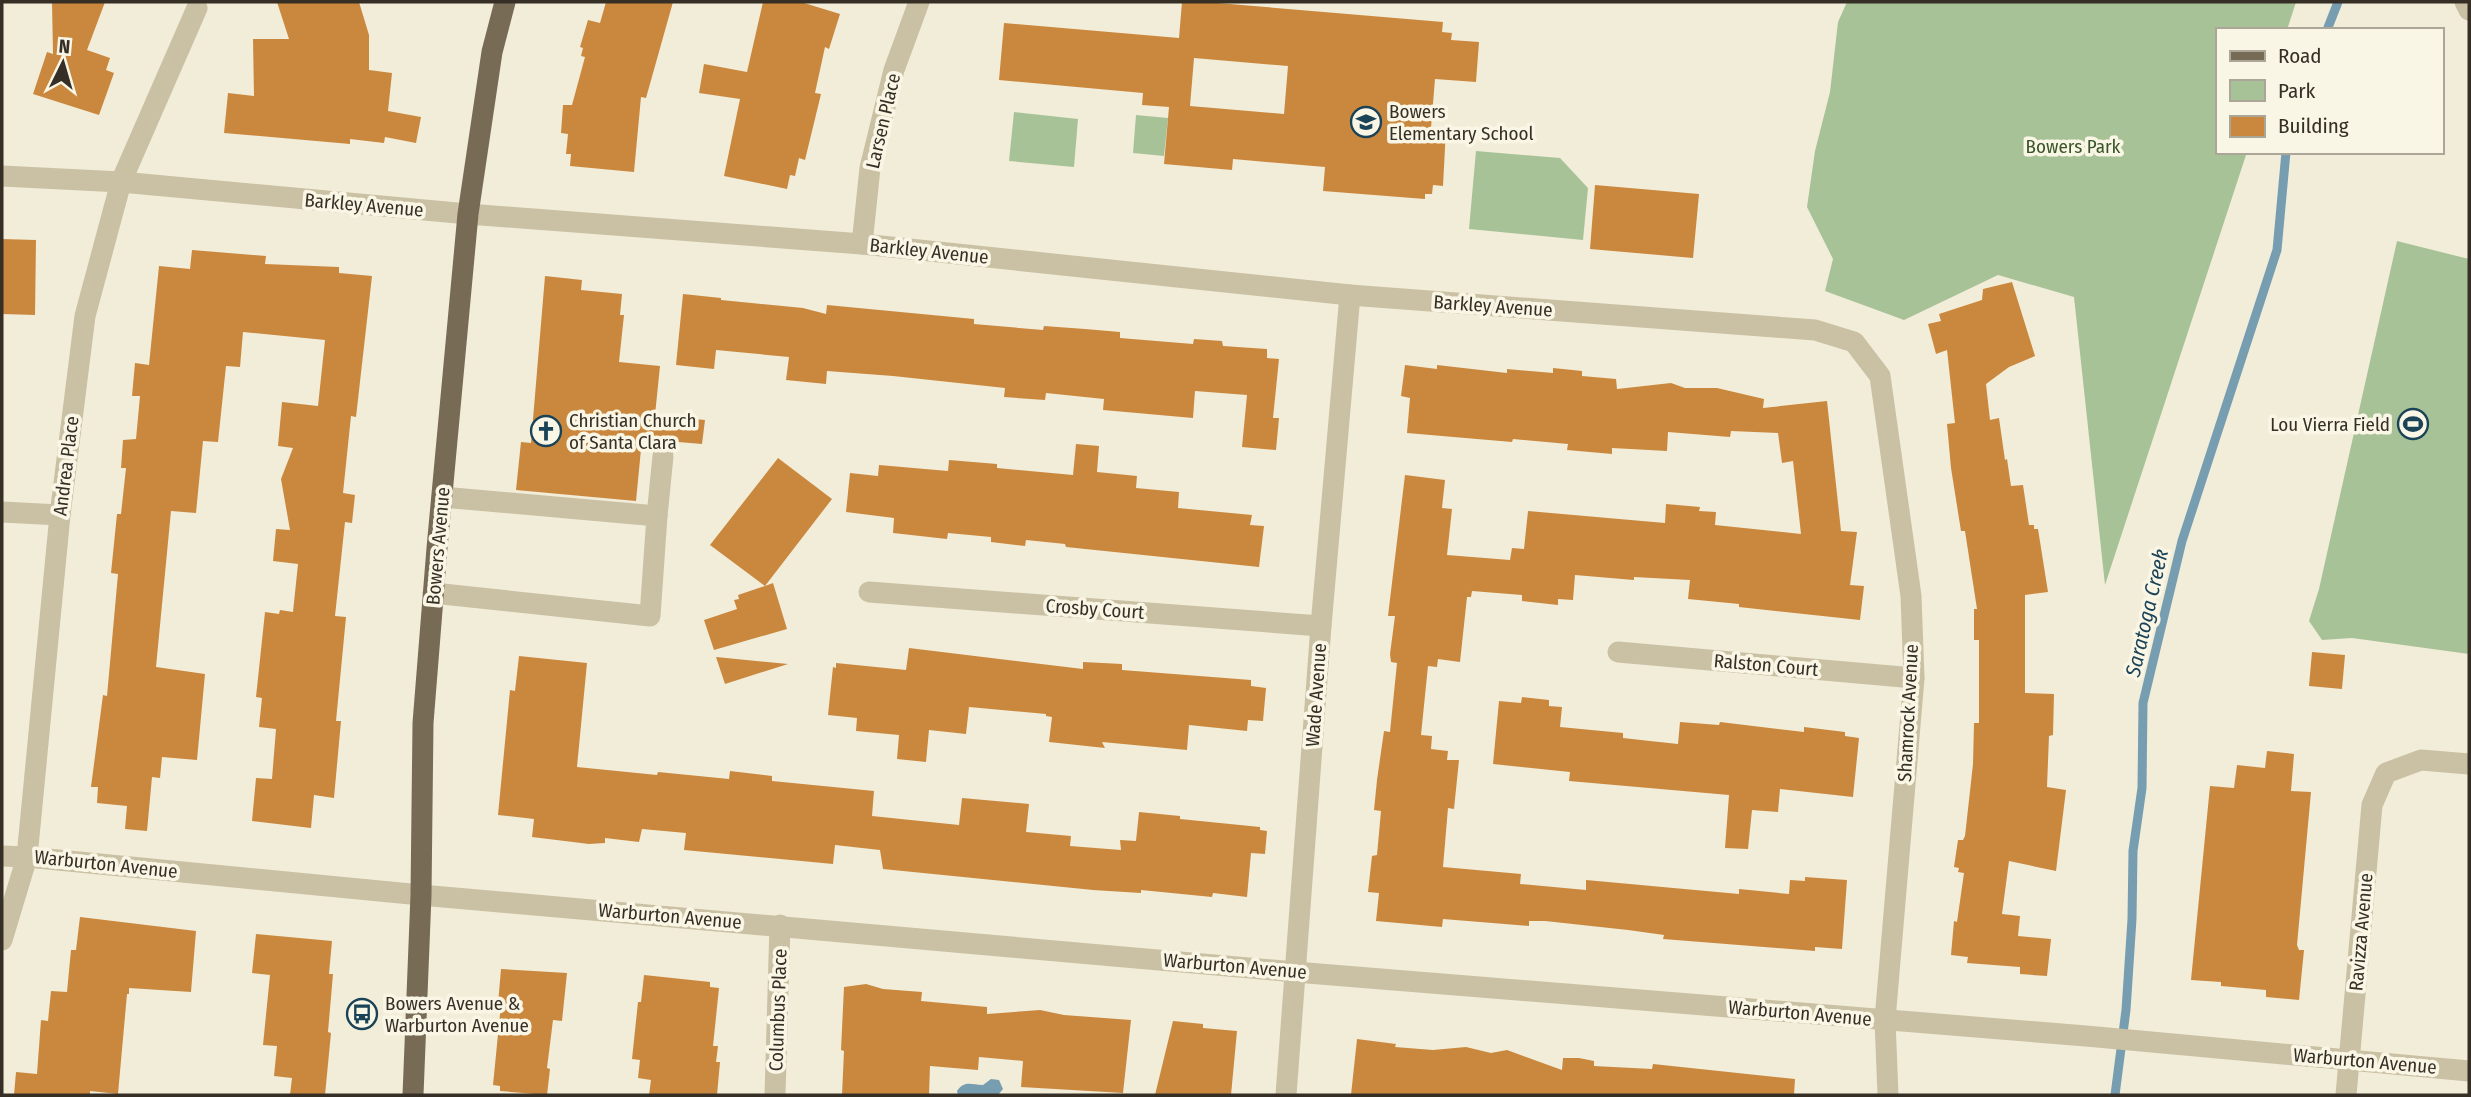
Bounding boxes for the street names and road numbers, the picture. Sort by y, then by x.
street label: Larsen Place [861,71,905,171]
street label: Barkley Avenue [303,188,425,222]
street label: Barkley Avenue [868,233,990,269]
street label: Barkley Avenue [1433,290,1553,322]
street label: Andrea Place [48,415,84,517]
street label: Bowers Avenue [421,486,455,606]
street label: Crosby Court [1045,594,1146,624]
street label: Wade Avenue [1301,642,1331,748]
street label: Shamrock Avenue [1893,643,1923,783]
street label: Ralston Court [1713,649,1820,681]
street label: Warburton Avenue [33,845,179,883]
street label: Ravizza Avenue [2344,872,2378,992]
street label: Warburton Avenue [597,898,743,934]
street label: Columbus Place [764,948,792,1072]
street label: Warburton Avenue [1162,948,1308,984]
street label: Warburton Avenue [1727,995,1873,1031]
street label: Warburton Avenue [2292,1043,2438,1079]

